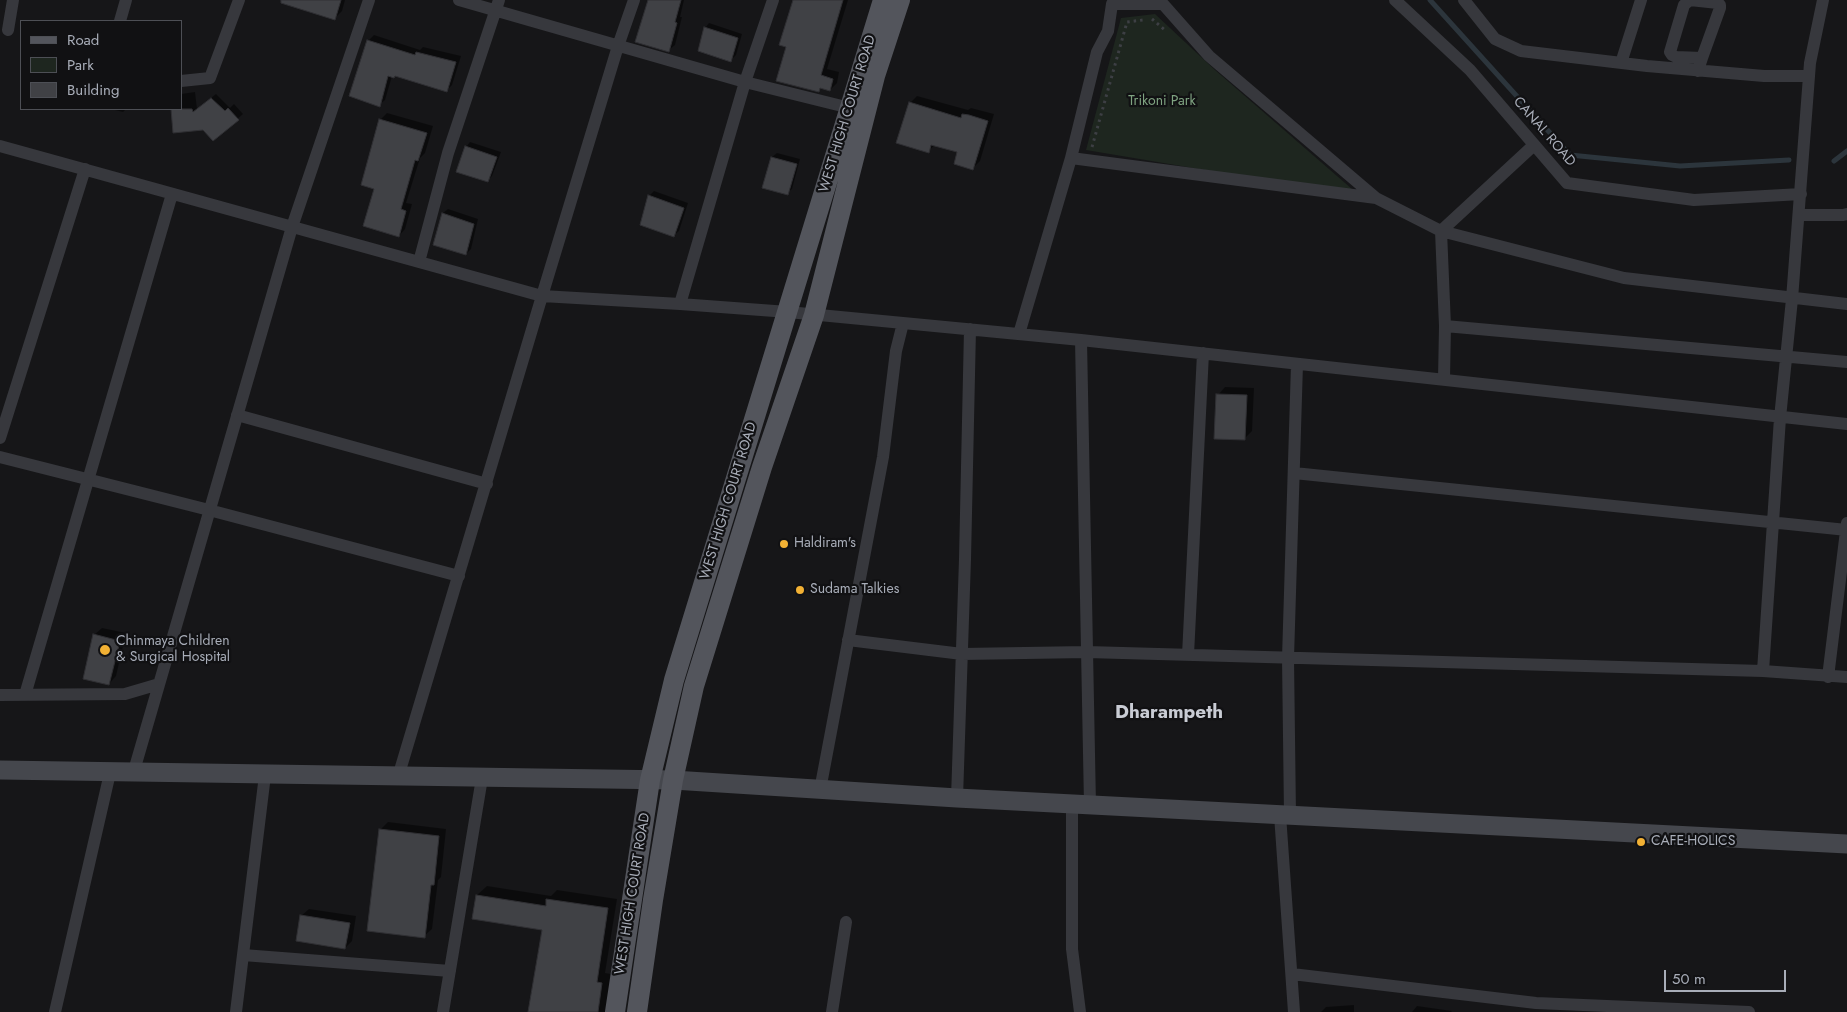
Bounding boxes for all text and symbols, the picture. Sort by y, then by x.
legend [20,20,182,110]
text: Road [67,29,99,51]
street label: WEST HIGH COURT ROAD [816,33,880,195]
text: Park [67,54,94,76]
text: Building [67,79,119,101]
park label: Trikoni Park [1128,94,1196,110]
street label: CANAL ROAD [1509,94,1579,170]
street label: WEST HIGH COURT ROAD [697,420,761,582]
place label: Haldiram's [794,536,856,552]
marker: Haldiram's [778,538,790,550]
place label: Sudama Talkies [810,582,899,598]
marker: Sudama Talkies [794,584,806,596]
place label: Chinmaya Children & Surgical Hospital [116,634,230,666]
marker: Chinmaya Children & Surgical Hospital [98,643,112,657]
district label: Dharampeth [1115,702,1223,724]
street label: WEST HIGH COURT ROAD [612,812,654,976]
place label: CAFE-HOLICS [1651,834,1735,850]
marker: CAFE-HOLICS [1635,836,1647,848]
scale bar [1667,960,1790,992]
text: 50 m [1672,968,1706,990]

